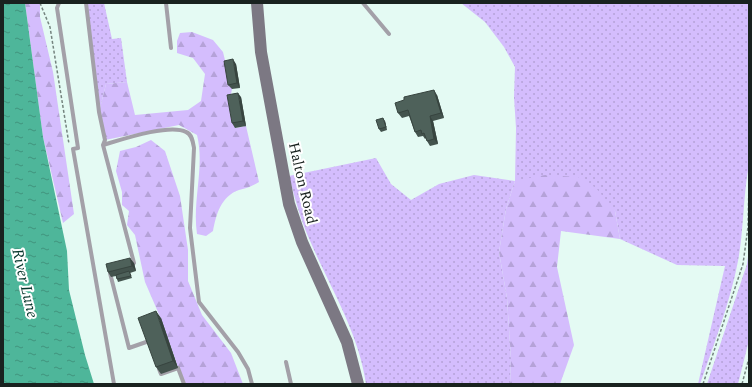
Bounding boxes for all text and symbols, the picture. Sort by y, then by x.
street label: Halton Road [282,140,323,226]
water label: River Lune [5,246,45,320]

